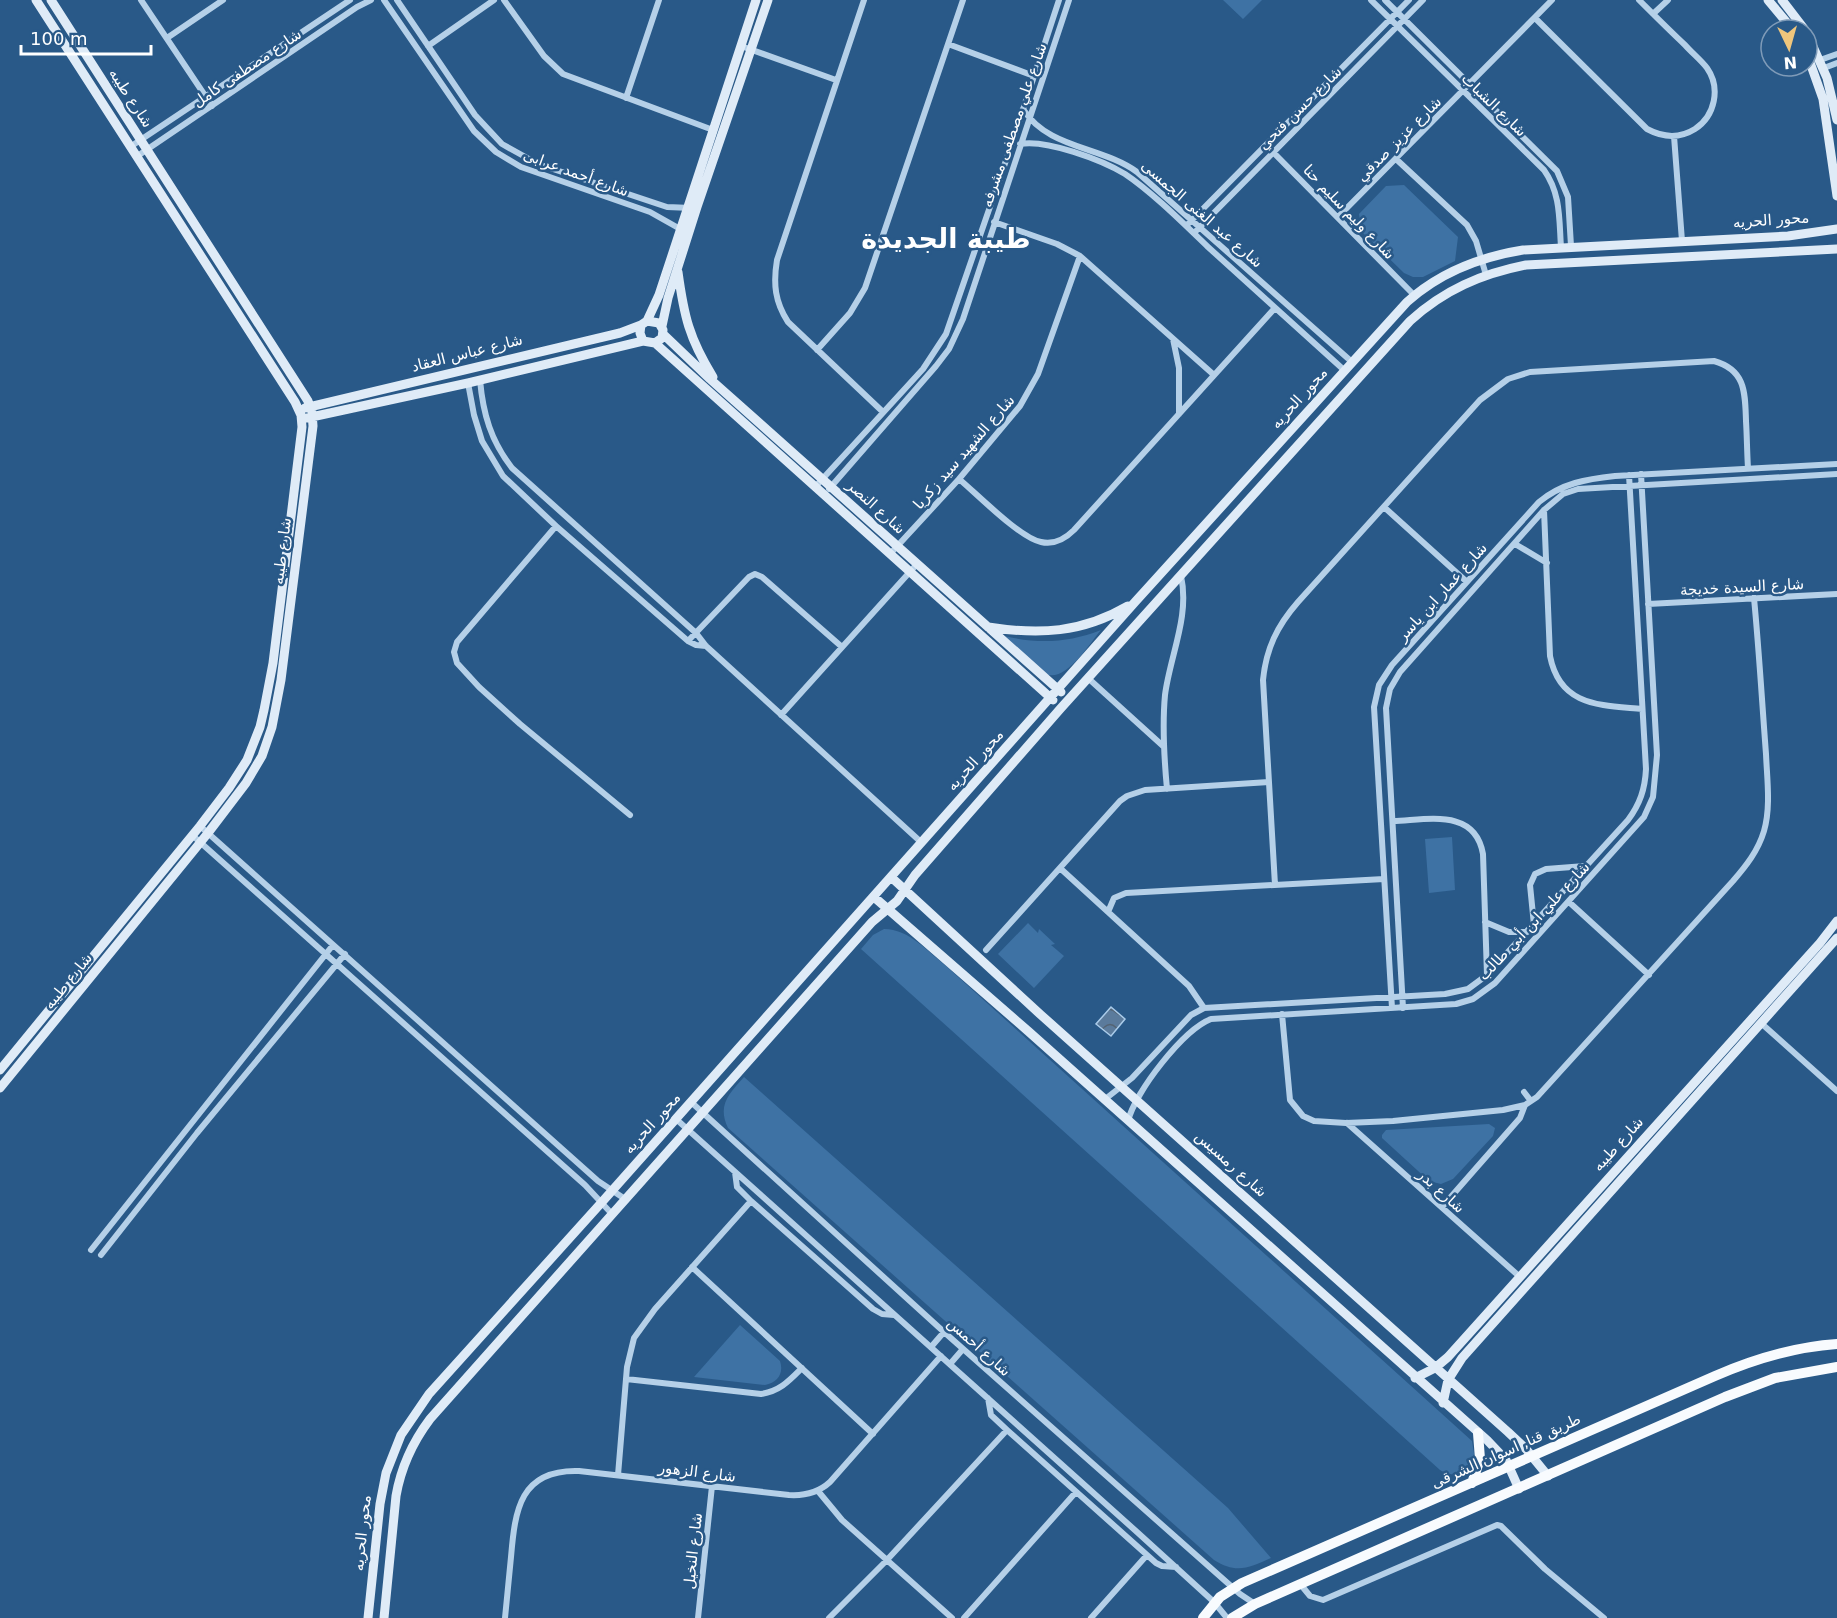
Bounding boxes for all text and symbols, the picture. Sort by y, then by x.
scale bar [21,18,152,56]
north arrow [1759,18,1819,78]
street label: شارع مصطفى كامل [189,25,305,111]
text: 100 m [30,28,88,49]
street label: شارع علي مصطفى مشرفه [977,41,1052,210]
text: N [1783,52,1798,72]
street label: شارع حسن فتحي [1254,62,1346,154]
street label: شارع طيبه [105,65,157,131]
street label: شارع الشباب [1458,70,1530,140]
street label: شارع عزيز صدقي [1353,93,1446,186]
street label: شارع أحمد عرابى [521,145,632,200]
street label: شارع عبد الغنى الجمسى [1138,156,1266,272]
street label: شارع وليم سليم حنا [1299,161,1399,263]
street label: محور الحريه [1732,208,1810,232]
district label: طيبة الجديدة [861,223,1031,254]
street label: شارع عباس العقاد [409,330,525,376]
street label: محور الحريه [1267,364,1331,432]
street label: شارع الشهيد سيد زكريا [909,391,1019,513]
street label: شارع النصر [842,475,909,538]
street label: شارع طيبه [269,517,295,585]
street label: شارع عمار ابن ياسر [1392,539,1491,646]
street label: شارع السيدة خديجة [1679,575,1805,599]
street label: محور الحريه [943,726,1007,794]
street label: شارع علي ابن أبي طالب [1474,857,1594,985]
street label: شارع طيبه [40,949,96,1013]
street label: محور الحريه [620,1089,684,1157]
street label: شارع طيبه [1589,1113,1647,1175]
street label: شارع رمسيس [1191,1127,1271,1201]
street label: شارع بدر [1413,1164,1468,1217]
street label: شارع أحمس [943,1313,1015,1380]
street label: طريق قنا, اسوان الشرقى [1428,1410,1584,1492]
street label: شارع الزهور [656,1458,737,1486]
street label: محور الحريه [349,1494,375,1572]
street label: شارع النخيل [680,1512,706,1590]

